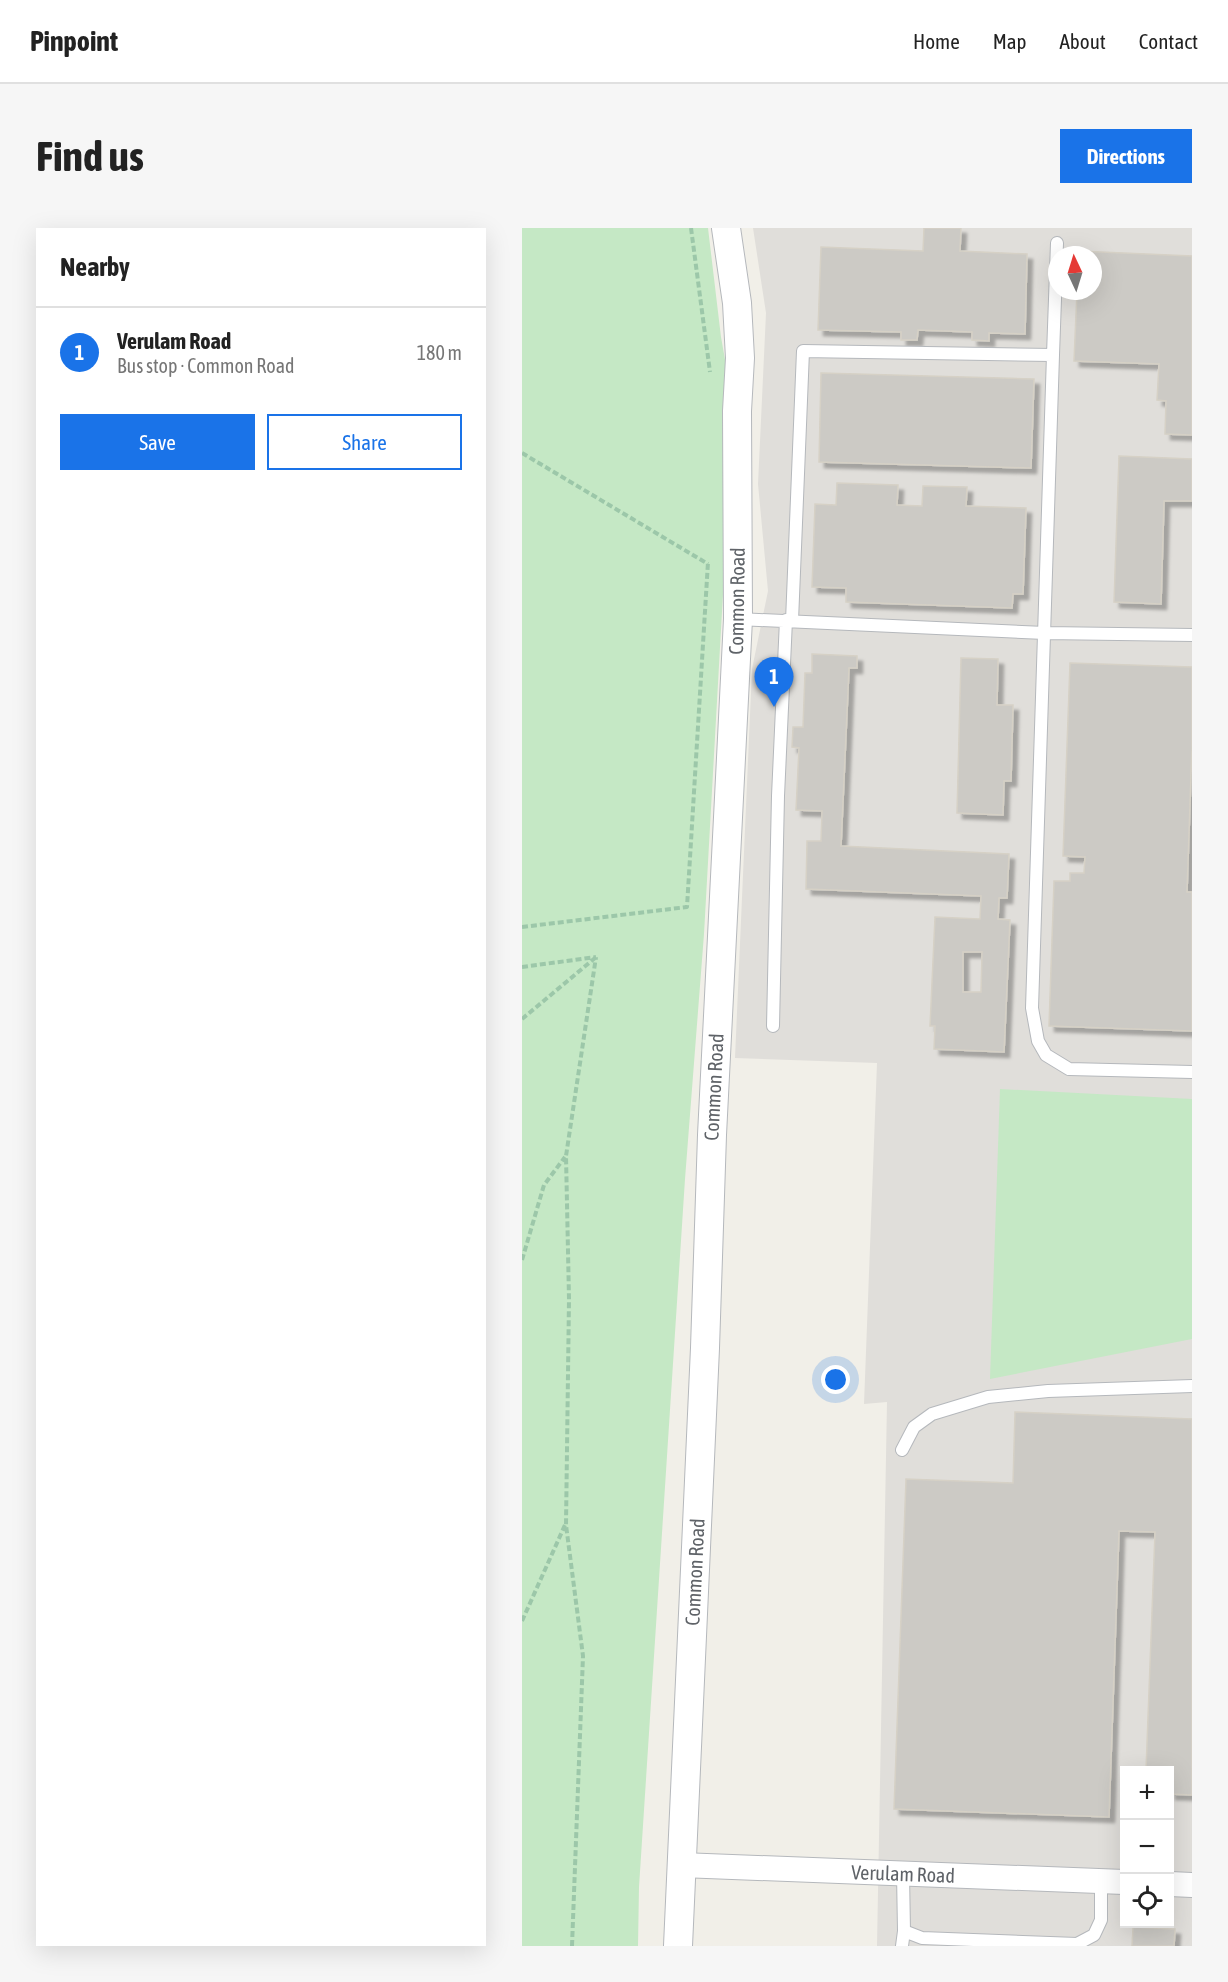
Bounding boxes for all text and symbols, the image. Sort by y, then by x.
text: Pinpoint [30,25,118,57]
text: Home [913,29,960,53]
text: Map [993,29,1027,53]
text: About [1060,29,1106,53]
text: Contact [1139,29,1198,53]
button: Directions [1060,129,1192,183]
text: Find us [36,132,144,180]
north arrow [1048,246,1102,300]
text: Nearby [60,252,130,282]
text: Verulam Road [117,328,231,354]
text: 1 [75,341,84,364]
text: 180 m [417,341,462,364]
text: Bus stop · Common Road [117,354,294,377]
button: Save [60,414,255,470]
button: Share [267,414,462,470]
street label: Common Road [724,547,749,655]
pin: 1 [754,658,794,707]
street label: Common Road [699,1033,728,1141]
your location [821,1365,850,1394]
street label: Common Road [680,1518,709,1626]
map controls [1120,1766,1174,1928]
button: + [1120,1766,1174,1820]
button: − [1120,1820,1174,1874]
street label: Verulam Road [851,1860,955,1887]
button: locate [1120,1874,1174,1928]

